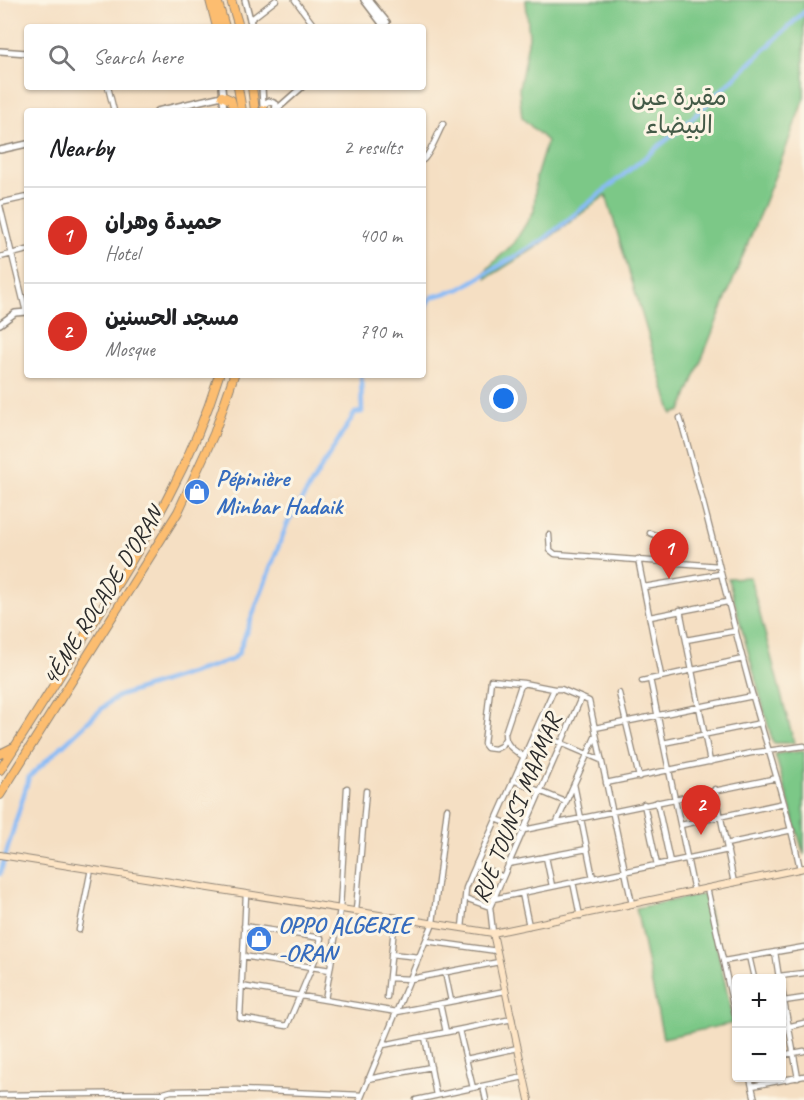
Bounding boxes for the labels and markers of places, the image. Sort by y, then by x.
place label: Pépinière Minbar Hadaik [216,463,344,521]
shop icon: Pépinière Minbar Hadaik [182,477,212,507]
pin: 1 [650,530,688,579]
pin: 2 [682,786,720,835]
place label: OPPO ALGERIE -ORAN [278,910,416,968]
shop icon: OPPO ALGERIE -ORAN [244,924,274,954]

